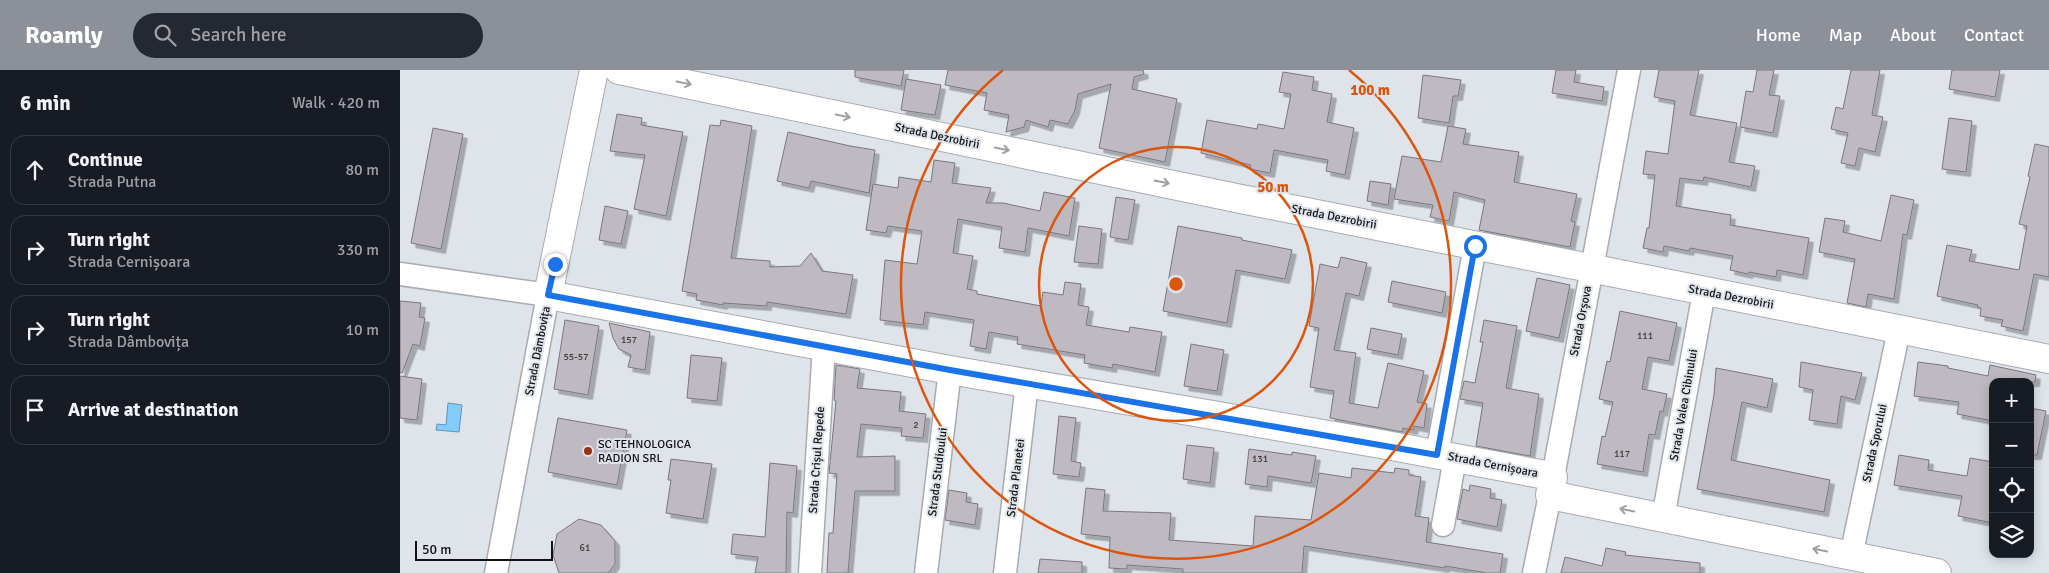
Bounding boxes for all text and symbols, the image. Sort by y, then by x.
search box [133,13,483,58]
text: Roamly [25,20,103,50]
icon: search [151,21,179,49]
text: Search here [191,23,287,47]
text: Home [1756,24,1801,46]
text: Map [1829,24,1862,46]
text: About [1890,24,1936,46]
text: Contact [1964,24,2024,46]
one-way arrow [676,79,692,89]
text: 100 m [1350,81,1390,99]
text: 6 min [20,90,71,116]
text: Walk · 420 m [292,93,380,113]
one-way arrow [835,112,851,122]
street label: Strada Dezrobirii [893,120,981,152]
one-way arrow [994,145,1010,155]
text: Continue [68,148,143,172]
icon: ahead [21,156,49,184]
text: 80 m [345,160,379,180]
text: Strada Putna [68,172,156,192]
one-way arrow [1153,178,1169,187]
text: 50 m [1257,178,1289,196]
street label: Strada Dezrobirii [1290,201,1378,233]
text: Turn right [68,228,150,252]
route start [1464,235,1487,258]
icon: right [21,236,49,264]
text: 330 m [337,240,379,260]
text: Strada Cernișoara [68,252,190,272]
route end [544,253,567,276]
centre of rings [1167,275,1185,293]
street label: Strada Dezrobirii [1687,281,1775,313]
street label: Strada Orșova [1567,284,1595,358]
street label: Strada Dâmbovița [522,305,554,397]
text: Turn right [68,308,150,332]
icon: right [21,316,49,344]
text: 10 m [345,320,379,340]
house number: 111 [1637,330,1653,342]
text: Strada Dâmbovița [68,332,189,352]
house number: 157 [621,334,637,346]
street label: Strada Valea Cibinului [1667,348,1701,462]
house number: 55-57 [563,351,589,363]
map controls [1989,378,2034,558]
button: + [1989,378,2034,423]
icon: arrive [21,396,49,424]
text: Arrive at destination [68,398,239,422]
street label: Strada Sporului [1859,402,1891,484]
street label: Strada Crișul Repede [806,406,828,514]
house number: 2 [913,419,919,431]
button: − [1989,423,2034,468]
street label: Strada Studioului [925,427,951,517]
place label: SC TEHNOLOGICA RADION SRL [598,437,692,466]
street label: Strada Planetei [1004,438,1028,518]
marker: SC TEHNOLOGICA RADION SRL [582,445,594,457]
house number: 117 [1614,448,1630,460]
street label: Strada Cernișoara [1447,449,1539,481]
house number: 131 [1252,453,1268,465]
button: locate [1989,468,2034,513]
one-way arrow [1619,505,1635,515]
button: layers [1989,513,2034,558]
scale bar [415,538,552,561]
text: 50 m [422,541,451,558]
house number: 61 [580,542,590,554]
one-way arrow [1813,544,1829,554]

